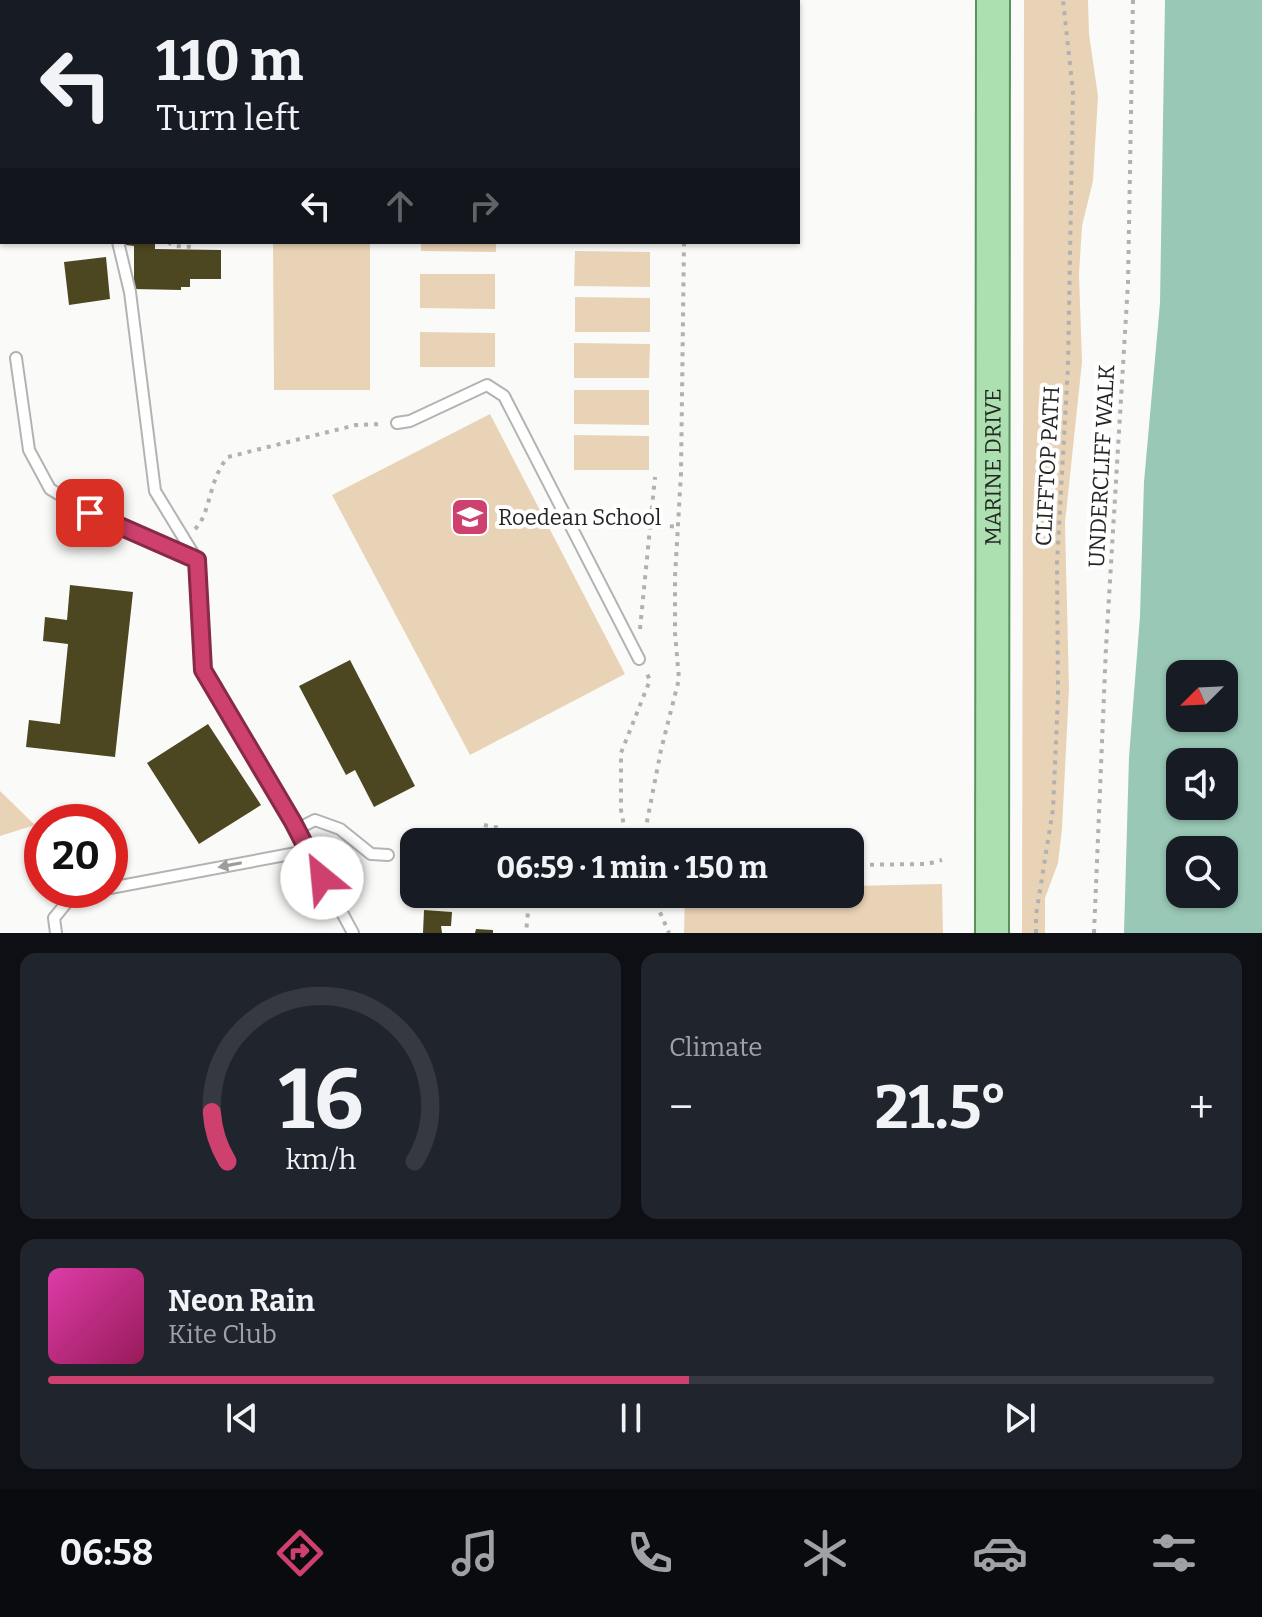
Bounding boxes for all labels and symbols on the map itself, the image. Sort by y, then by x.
street label: UNDERCLIFF WALK [1083,363,1120,568]
street label: CLIFFTOP PATH [1030,385,1065,547]
street label: MARINE DRIVE [979,388,1007,546]
pin [56,479,124,547]
school or university icon: Roedean School [449,496,491,538]
place label: Roedean School [498,504,661,531]
north arrow [1166,660,1238,732]
speed limit sign: 20 [24,804,128,908]
position arrow [280,836,364,920]
one-way arrow [218,860,243,872]

